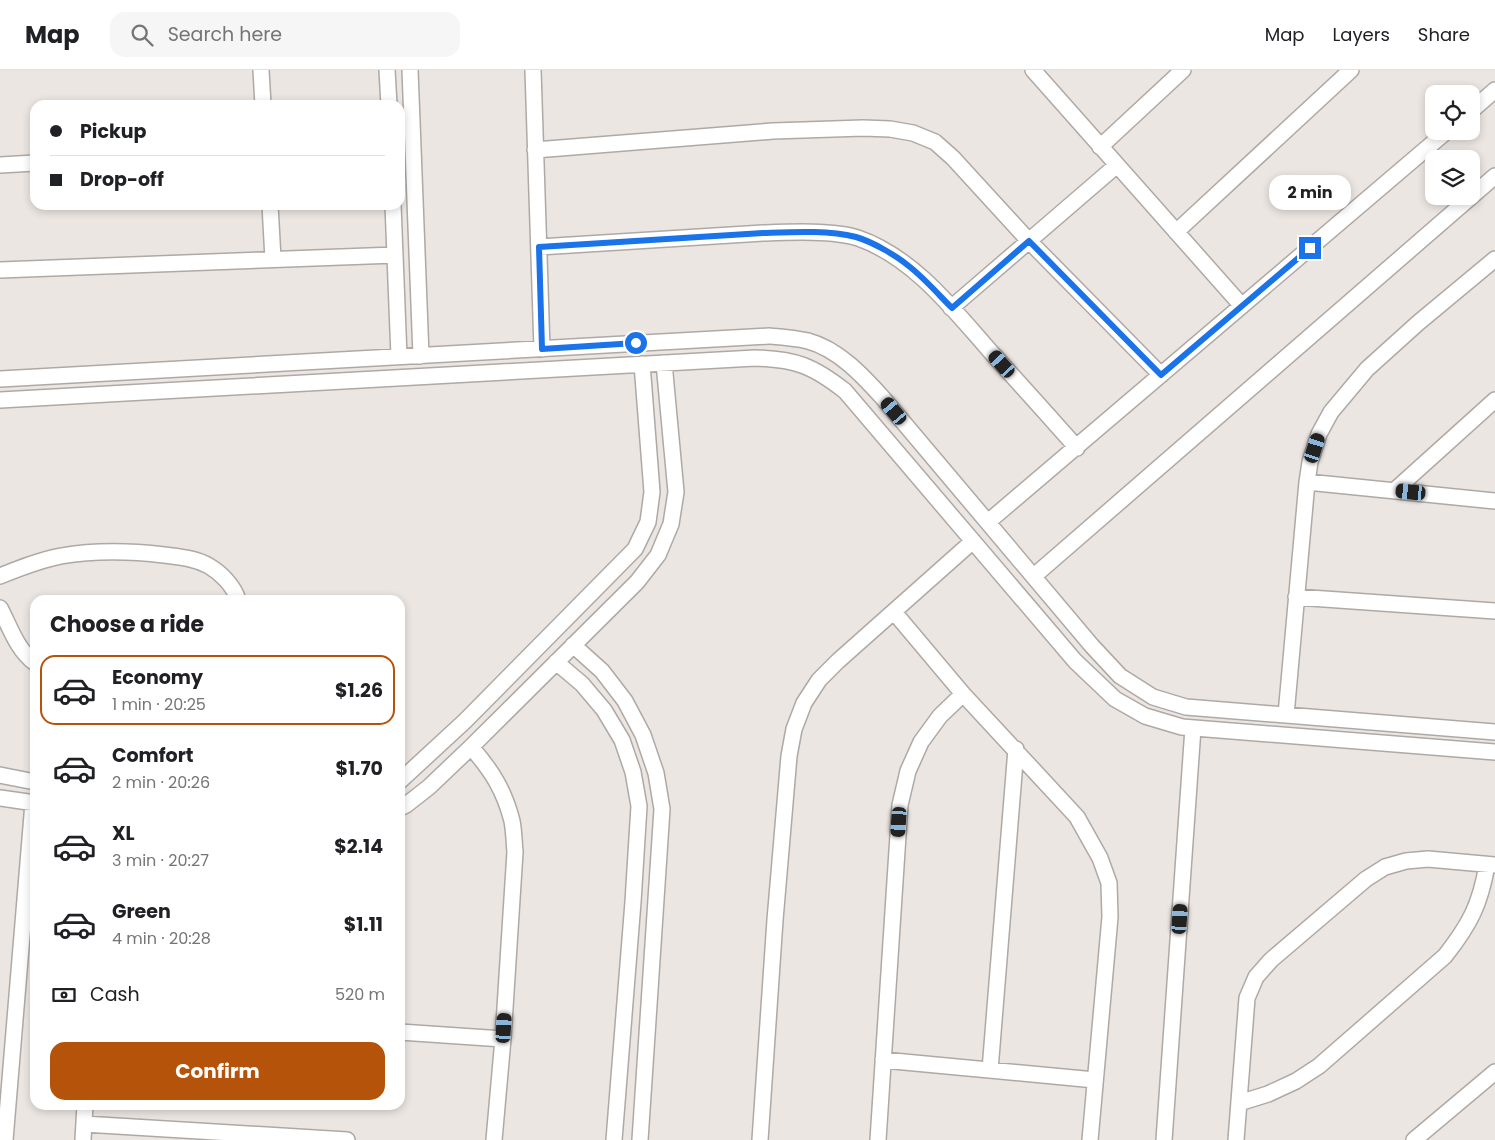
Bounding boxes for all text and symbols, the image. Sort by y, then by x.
search box [110,12,460,57]
text: Map [25,18,80,51]
icon: search [128,21,156,49]
text: Search here [168,21,282,48]
text: Map [1265,22,1305,47]
text: Layers [1333,22,1390,47]
text: Share [1418,22,1470,47]
map controls [1425,85,1480,205]
button: locate [1425,85,1480,140]
text: Pickup [80,118,146,145]
button: layers [1425,150,1480,205]
text: Drop-off [80,166,164,193]
callout: 2 min [1269,176,1351,210]
text: 2 min [1288,181,1332,204]
route end [1299,237,1321,259]
route start [625,332,647,354]
car [986,348,1017,380]
car [878,395,909,427]
car [1303,431,1326,465]
car [1395,483,1426,501]
text: Choose a ride [50,609,204,640]
text: Economy [112,664,203,691]
icon: car [52,668,97,713]
text: $1.26 [335,677,383,704]
text: 1 min · 20:25 [112,693,206,716]
text: Comfort [112,742,194,769]
icon: car [52,746,97,791]
text: $1.70 [335,755,383,782]
text: 2 min · 20:26 [112,771,210,794]
car [890,807,907,837]
text: XL [112,820,135,847]
icon: car [52,824,97,869]
text: $2.14 [334,833,383,860]
text: 3 min · 20:27 [112,849,209,872]
text: Green [112,898,171,925]
icon: car [52,902,97,947]
car [1171,904,1188,934]
text: $1.11 [344,911,383,938]
text: 4 min · 20:28 [112,927,211,950]
icon: cash [50,981,78,1009]
text: Cash [90,981,140,1008]
text: 520 m [335,983,385,1006]
car [495,1013,512,1043]
button: Confirm [50,1042,385,1100]

